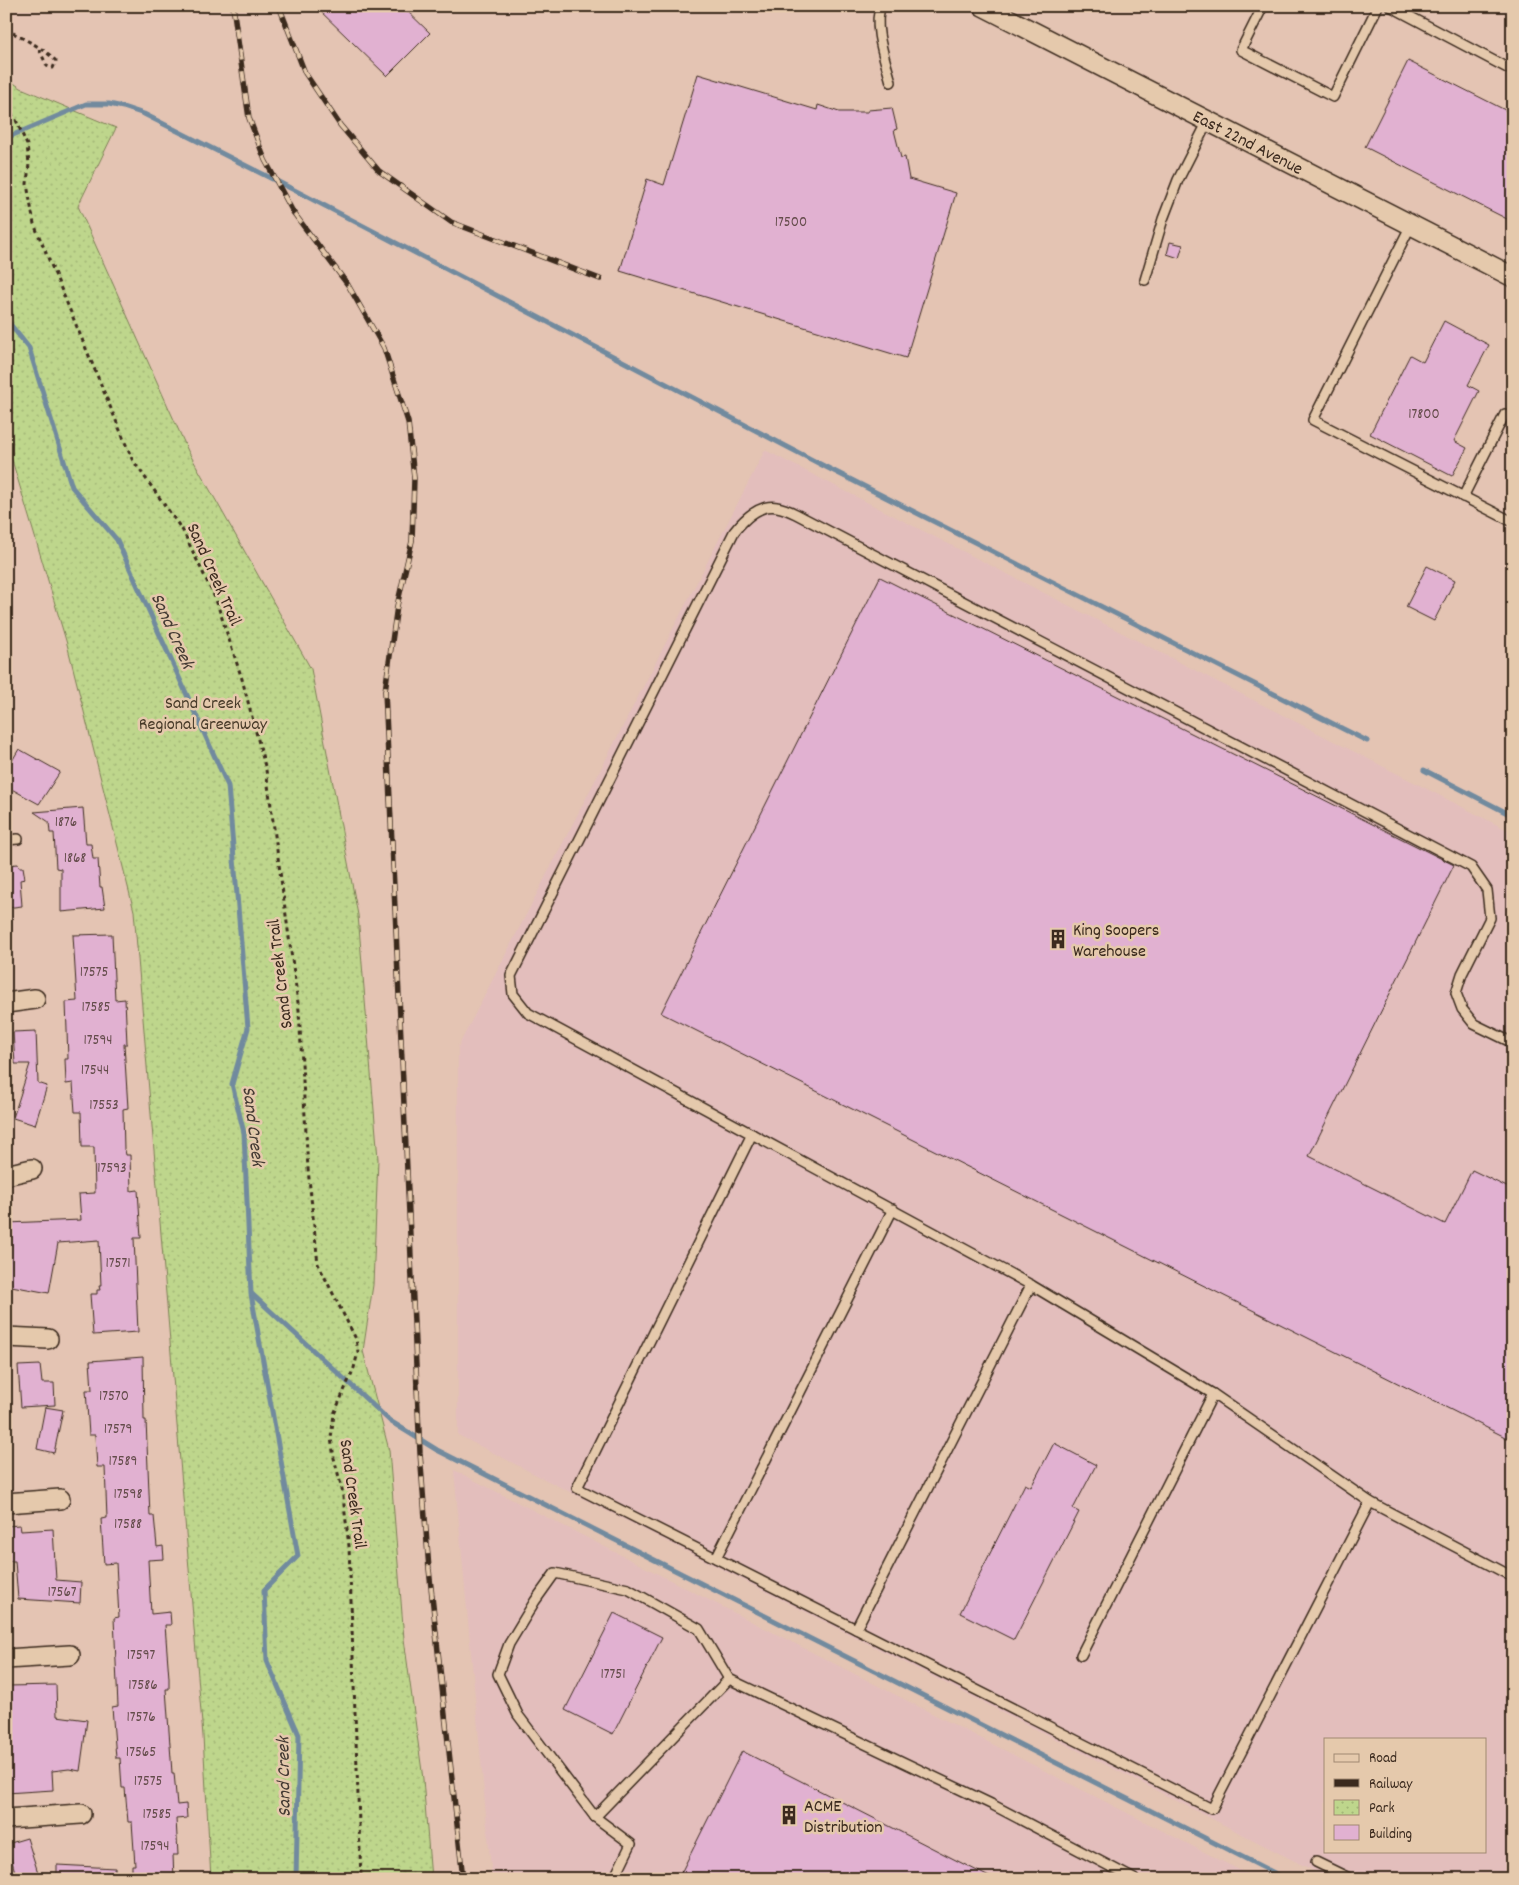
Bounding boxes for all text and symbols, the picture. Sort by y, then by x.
street label: East 22nd Avenue [1188,105,1307,183]
house number: 17500 [775,212,807,234]
house number: 17800 [1408,404,1440,426]
street label: Sand Creek Trail [179,520,247,631]
water label: Sand Creek [142,589,200,676]
park label: Sand Creek Regional Greenway [139,692,268,738]
house number: 1876 [55,812,77,834]
house number: 1868 [64,848,86,870]
street label: Sand Creek Trail [262,917,301,1030]
place label: King Soopers Warehouse [1073,919,1159,965]
building icon: King Soopers Warehouse [1047,928,1069,950]
house number: 17575 [80,962,108,984]
house number: 17585 [82,997,111,1019]
house number: 17594 [83,1030,113,1052]
house number: 17544 [81,1060,109,1082]
water label: Sand Creek [233,1085,270,1170]
house number: 17553 [89,1095,119,1117]
house number: 17593 [97,1158,127,1180]
house number: 17571 [105,1253,131,1275]
house number: 17570 [99,1386,129,1408]
house number: 17579 [104,1419,132,1441]
street label: Sand Creek Trail [331,1438,372,1551]
house number: 17589 [109,1451,137,1473]
house number: 17598 [114,1484,142,1506]
house number: 17588 [114,1514,142,1536]
house number: 17567 [47,1582,77,1604]
house number: 17597 [127,1645,156,1667]
house number: 17751 [600,1664,626,1686]
house number: 17586 [128,1675,158,1697]
house number: 17576 [126,1707,156,1729]
water label: Sand Creek [271,1734,300,1817]
legend [1324,1738,1486,1852]
house number: 17565 [126,1742,156,1764]
text: Road [1369,1748,1397,1770]
house number: 17575 [134,1771,162,1793]
text: Railway [1369,1774,1413,1796]
place label: ACME Distribution [804,1795,883,1841]
text: Park [1369,1798,1395,1820]
house number: 17585 [143,1804,172,1826]
building icon: ACME Distribution [778,1804,800,1826]
text: Building [1369,1824,1412,1846]
house number: 17594 [140,1836,170,1858]

